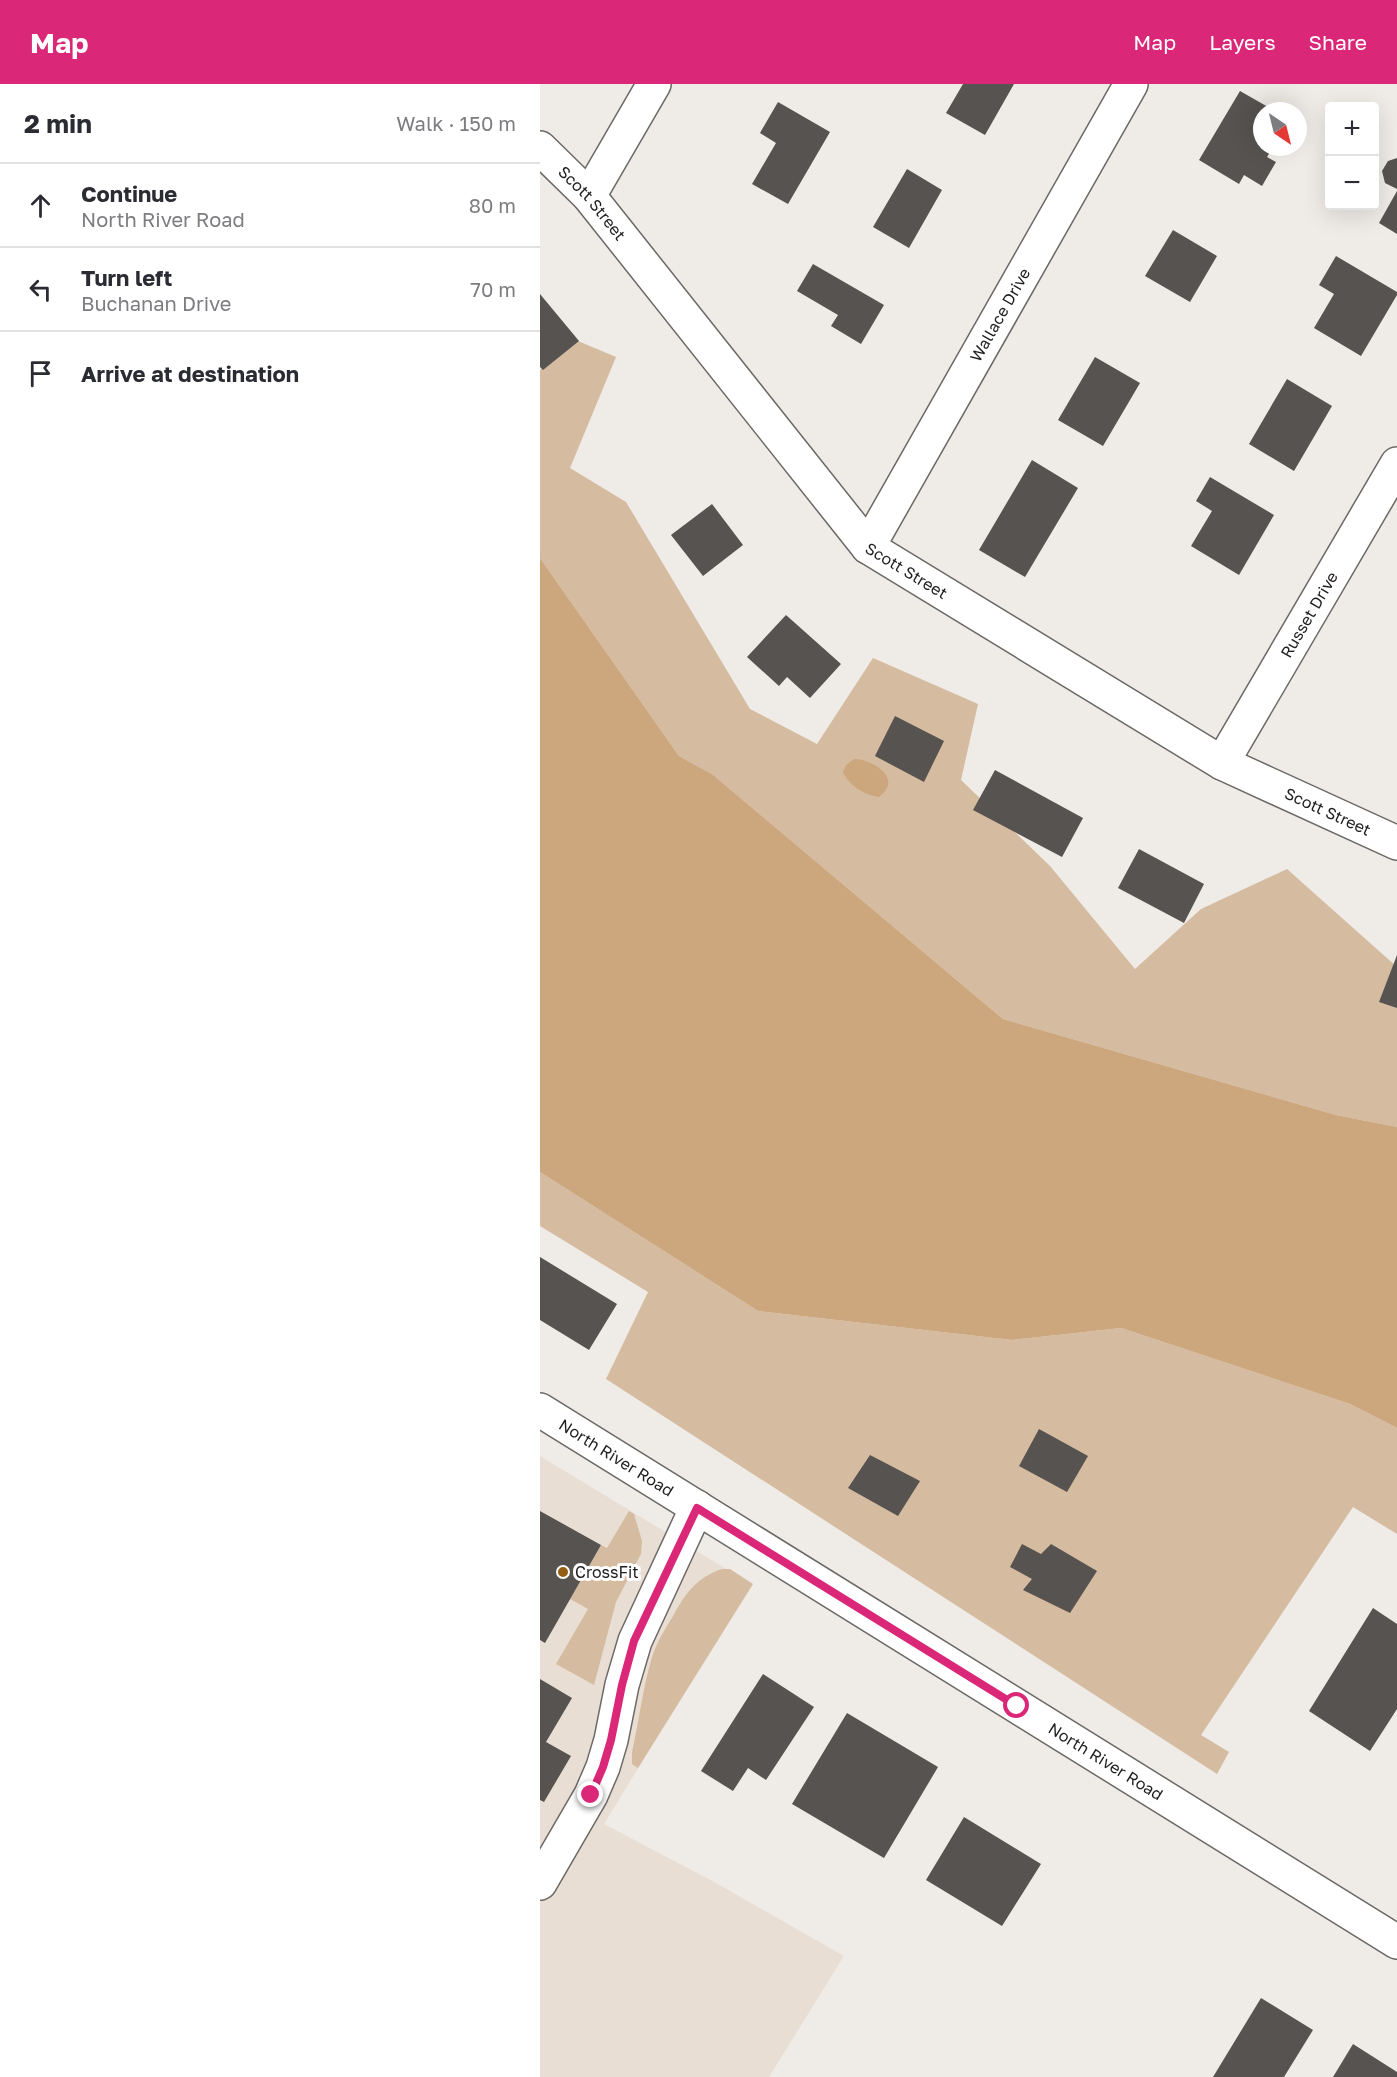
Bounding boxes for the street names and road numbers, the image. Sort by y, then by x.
street label: Scott Street [554,162,630,244]
street label: Wallace Drive [965,264,1034,365]
street label: Scott Street [862,538,951,603]
street label: Russet Drive [1276,568,1342,661]
street label: Scott Street [1282,783,1374,840]
street label: North River Road [555,1414,677,1501]
street label: North River Road [1045,1718,1167,1804]

